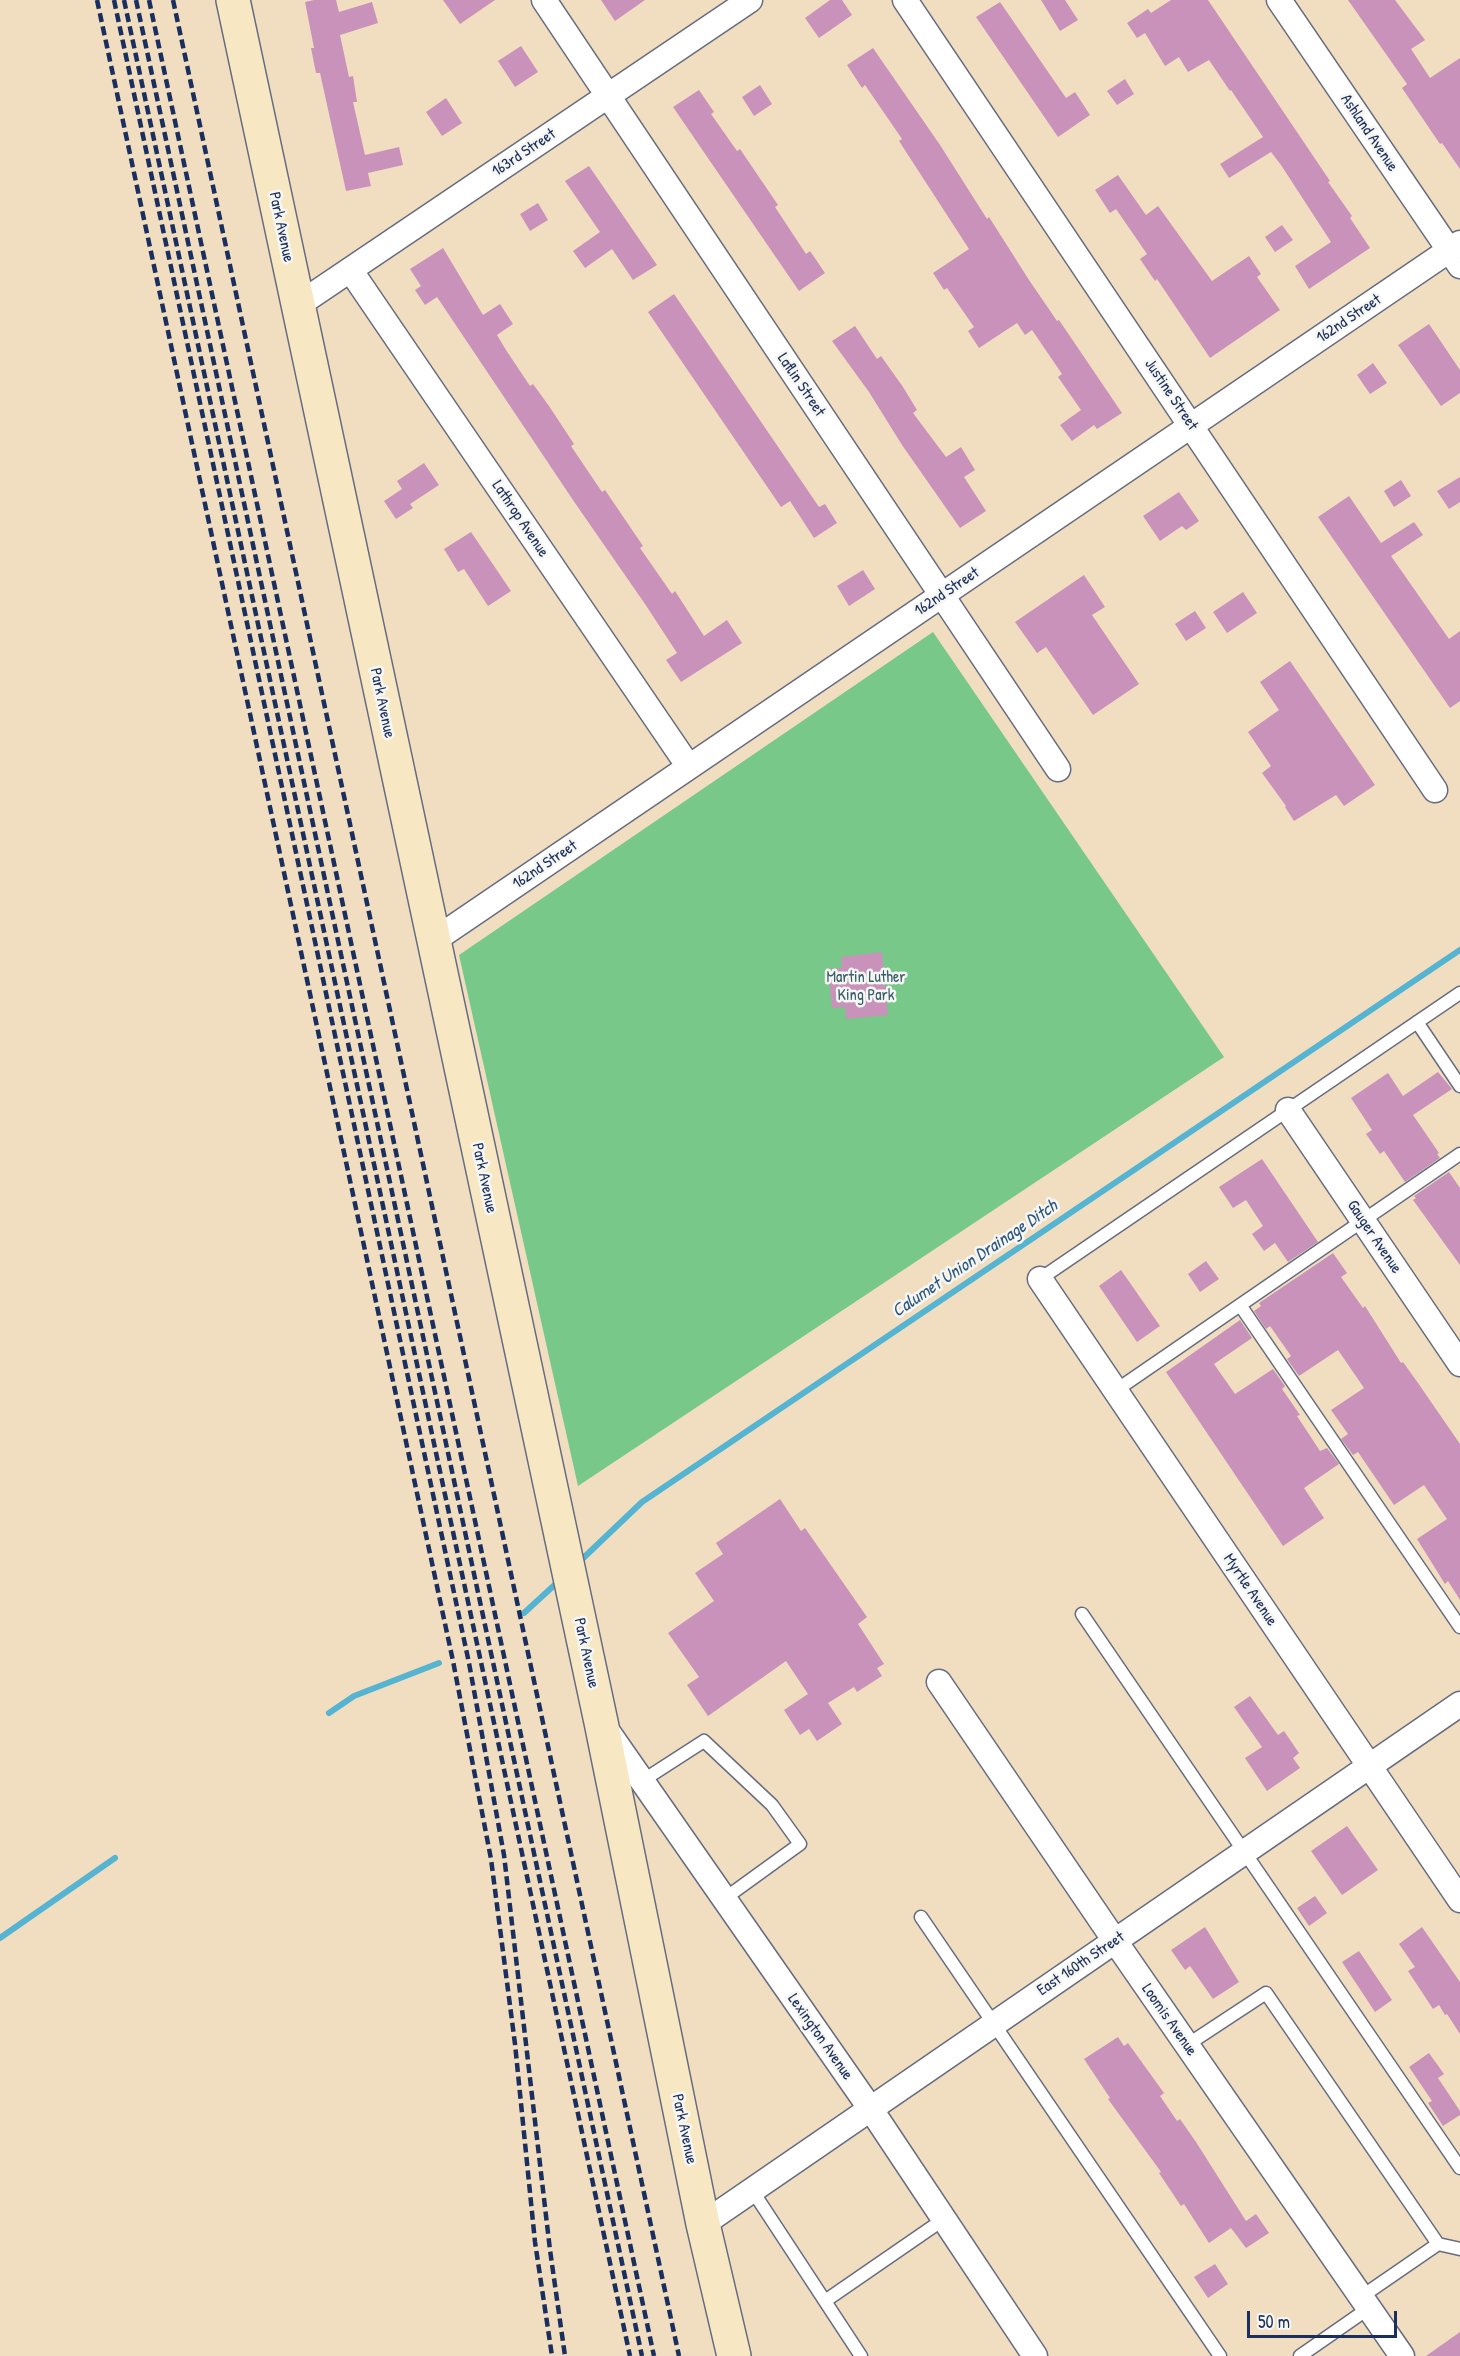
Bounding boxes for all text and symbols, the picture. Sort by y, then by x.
street label: Ashland Avenue [1336,91,1402,175]
street label: 163rd Street [489,125,559,181]
street label: Park Avenue [264,190,298,264]
street label: 162nd Street [1313,290,1385,348]
street label: Laflin Street [773,350,829,420]
street label: Justine Street [1140,356,1202,434]
street label: Lathrop Avenue [487,477,553,561]
street label: 162nd Street [911,563,983,621]
street label: Park Avenue [365,666,399,740]
street label: 162nd Street [509,836,581,894]
park label: Martin Luther King Park [826,968,906,1006]
street label: Park Avenue [467,1141,501,1215]
water label: Calumet Union Drainage Ditch [888,1196,1062,1322]
street label: Gauger Avenue [1342,1197,1406,1277]
street label: Myrtle Avenue [1219,1550,1281,1630]
street label: Park Avenue [569,1616,603,1690]
street label: East 160th Street [1034,1928,1128,2000]
street label: Loomis Avenue [1137,1980,1201,2060]
street label: Lexington Avenue [783,1990,857,2084]
street label: Park Avenue [667,2092,701,2166]
scale bar [1250,2299,1400,2337]
text: 50 m [1258,2309,1290,2334]

